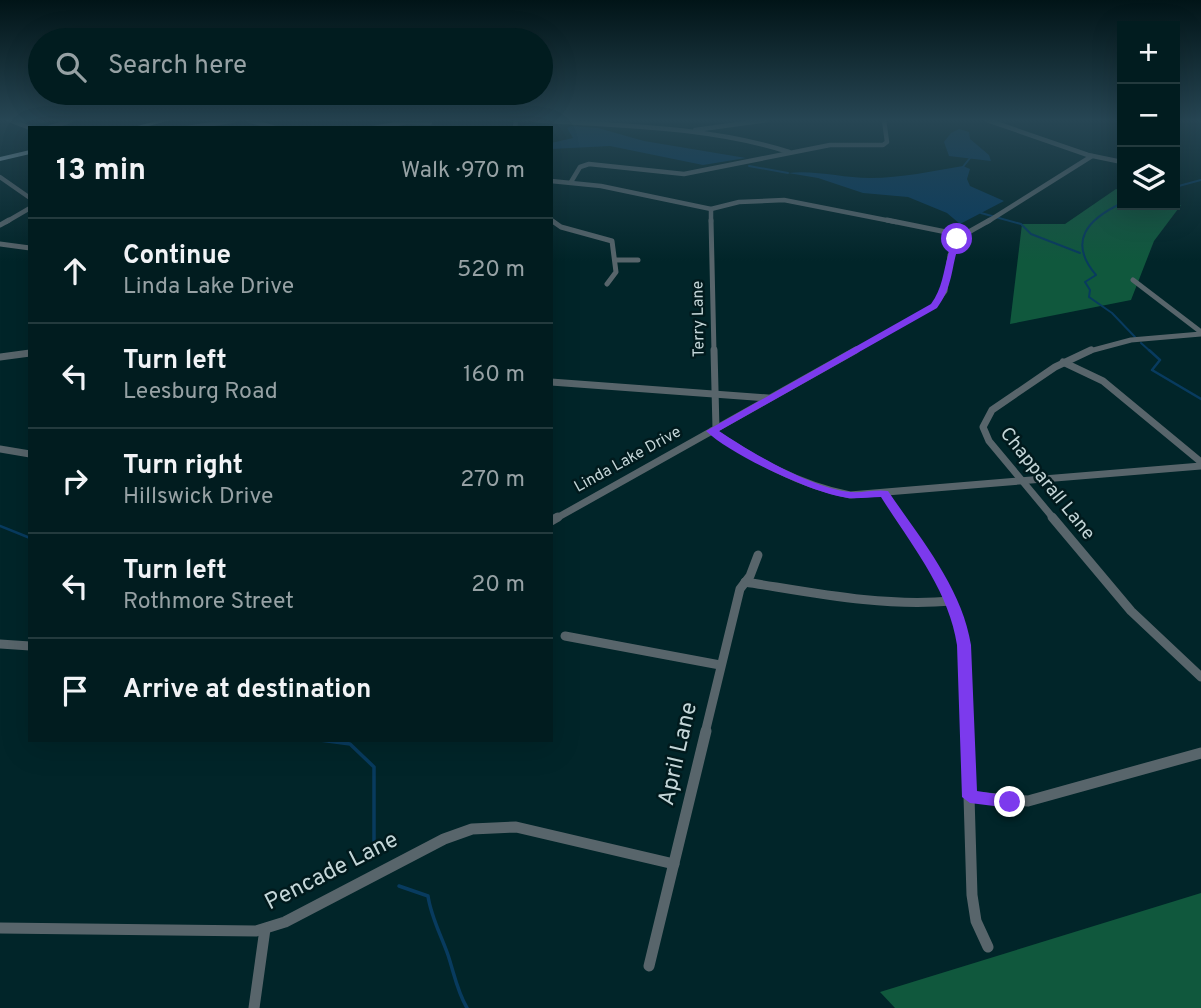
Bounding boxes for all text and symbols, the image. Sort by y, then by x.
map controls [1117,21,1180,210]
button: + [1117,21,1180,84]
search box [28,28,553,105]
icon: search [52,48,90,86]
text: Search here [108,50,247,83]
button: − [1117,84,1180,147]
button: layers [1117,147,1180,210]
text: 13 min [56,153,146,190]
text: Walk · 970 m [401,157,525,186]
route start [941,223,972,254]
text: Continue [123,240,231,273]
icon: ahead [56,252,94,290]
text: 520 m [457,256,525,285]
text: Linda Lake Drive [123,273,294,302]
street label: Terry Lane [688,280,710,358]
text: Turn left [123,345,227,378]
icon: left [56,357,94,395]
text: 160 m [463,361,525,390]
text: Leesburg Road [123,378,278,407]
street label: Linda Lake Drive [571,422,685,498]
street label: Chapparall Lane [994,423,1100,545]
text: Turn right [123,450,243,483]
icon: right [56,462,94,500]
text: 270 m [460,466,525,495]
text: Hillswick Drive [123,483,273,512]
text: Turn left [123,555,227,588]
icon: left [56,567,94,605]
text: 20 m [471,571,525,600]
text: Rothmore Street [123,588,294,617]
icon: arrive [56,672,94,710]
text: Arrive at destination [123,674,371,707]
street label: April Lane [653,699,705,809]
route end [994,786,1025,817]
street label: Pencade Lane [260,826,404,918]

